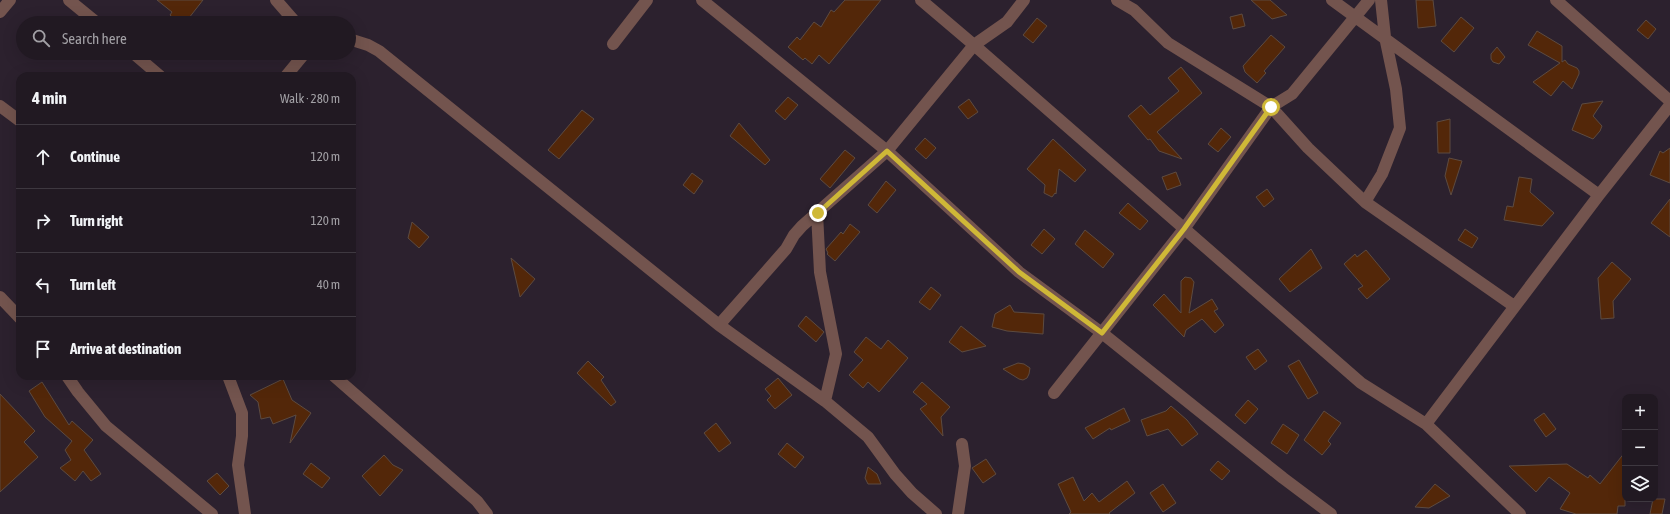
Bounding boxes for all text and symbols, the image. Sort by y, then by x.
search box [16,16,356,60]
icon: search [30,27,52,49]
text: Search here [62,30,127,47]
text: 4 min [32,88,67,108]
text: Walk · 280 m [280,91,340,106]
route start [1262,98,1280,116]
icon: ahead [32,146,54,168]
text: Continue [70,148,120,165]
text: 120 m [311,149,340,164]
route end [809,204,827,222]
icon: right [32,210,54,232]
text: Turn right [70,212,123,229]
text: 120 m [311,213,340,228]
icon: left [32,274,54,296]
text: Turn left [70,276,116,293]
text: 40 m [317,277,340,292]
icon: arrive [32,338,54,360]
text: Arrive at destination [70,340,181,357]
map controls [1622,394,1658,502]
button: + [1622,394,1658,430]
button: − [1622,430,1658,466]
button: layers [1622,466,1658,502]

